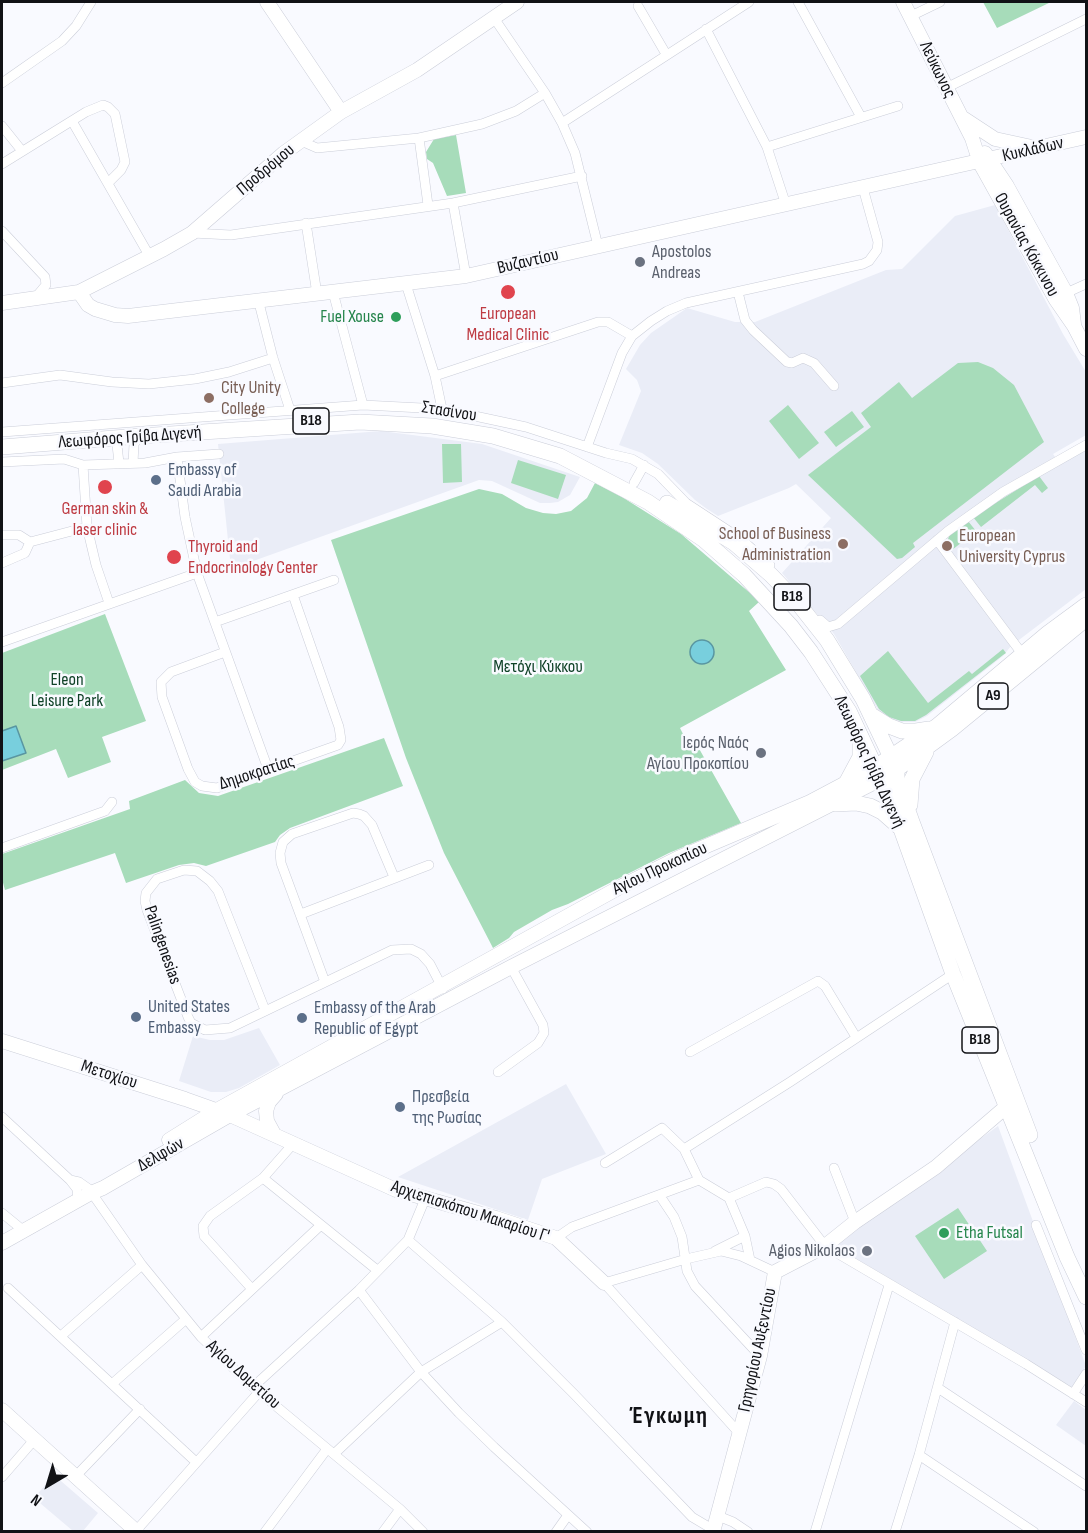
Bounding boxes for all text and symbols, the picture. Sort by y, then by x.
street label: Λεύκωνος [914,38,960,102]
street label: Κυκλάδων [1000,133,1066,167]
street label: Προδρόμου [233,140,299,200]
street label: Ουρανίας Κόκκινου [989,189,1063,301]
place label: Apostolos Andreas [652,241,712,284]
street label: Βυζαντίου [495,244,561,280]
marker: Apostolos Andreas [633,255,647,269]
marker: European Medical Clinic [499,283,517,301]
place label: European Medical Clinic [467,303,549,346]
place label: Fuel Xouse [320,306,384,328]
marker: Fuel Xouse [389,310,403,324]
place label: City Unity College [221,377,281,420]
marker: City Unity College [202,391,216,405]
street label: Στασίνου [420,397,478,427]
road number: B18 [293,408,329,434]
street label: Λεωφόρος Γρίβα Διγενή [58,422,202,454]
place label: Embassy of Saudi Arabia [168,459,241,502]
marker: Embassy of Saudi Arabia [149,473,163,487]
marker: German skin & laser clinic [96,478,114,496]
place label: German skin & laser clinic [62,498,148,540]
place label: School of Business Administration [719,523,831,566]
place label: European University Cyprus [959,525,1065,568]
place label: Thyroid and Endocrinology Center [188,536,318,578]
marker: School of Business Administration [836,537,850,551]
marker: European University Cyprus [940,539,954,553]
marker: Thyroid and Endocrinology Center [165,548,183,566]
road number: B18 [774,584,810,610]
park label: Μετόχι Κύκκου [493,656,583,678]
park label: Eleon Leisure Park [31,669,103,712]
road number: A9 [978,683,1008,709]
street label: Λεωφόρος Γρίβα Διγενή [829,692,909,832]
place label: Ιερός Ναός Αγίου Προκοπίου [647,732,749,774]
marker: Ιερός Ναός Αγίου Προκοπίου [754,746,768,760]
street label: Δημοκρατίας [217,751,297,795]
street label: Αγίου Προκοπίου [609,838,711,900]
street label: Palingenesias [139,903,185,987]
place label: United States Embassy [148,996,230,1038]
place label: Embassy of the Arab Republic of Egypt [314,997,436,1040]
marker: United States Embassy [129,1010,143,1024]
marker: Embassy of the Arab Republic of Egypt [295,1011,309,1025]
road number: B18 [962,1027,998,1053]
street label: Μετοχίου [78,1056,140,1094]
place label: Πρεσβεία της Ρωσίας [412,1086,482,1128]
marker: Πρεσβεία της Ρωσίας [393,1100,407,1114]
street label: Δελφών [134,1133,188,1177]
street label: Αρχιεπισκόπου Μακαρίου Γ' [388,1176,552,1248]
place label: Etha Futsal [956,1222,1023,1244]
marker: Etha Futsal [937,1226,951,1240]
place label: Agios Nikolaos [769,1240,855,1262]
marker: Agios Nikolaos [860,1244,874,1258]
street label: Γρηγορίου Αυξεντίου [734,1286,782,1414]
street label: Αγίου Δομετίου [201,1336,285,1414]
district label: Έγκωμη [630,1403,708,1431]
north arrow [18,1455,78,1515]
text: N [27,1489,46,1510]

